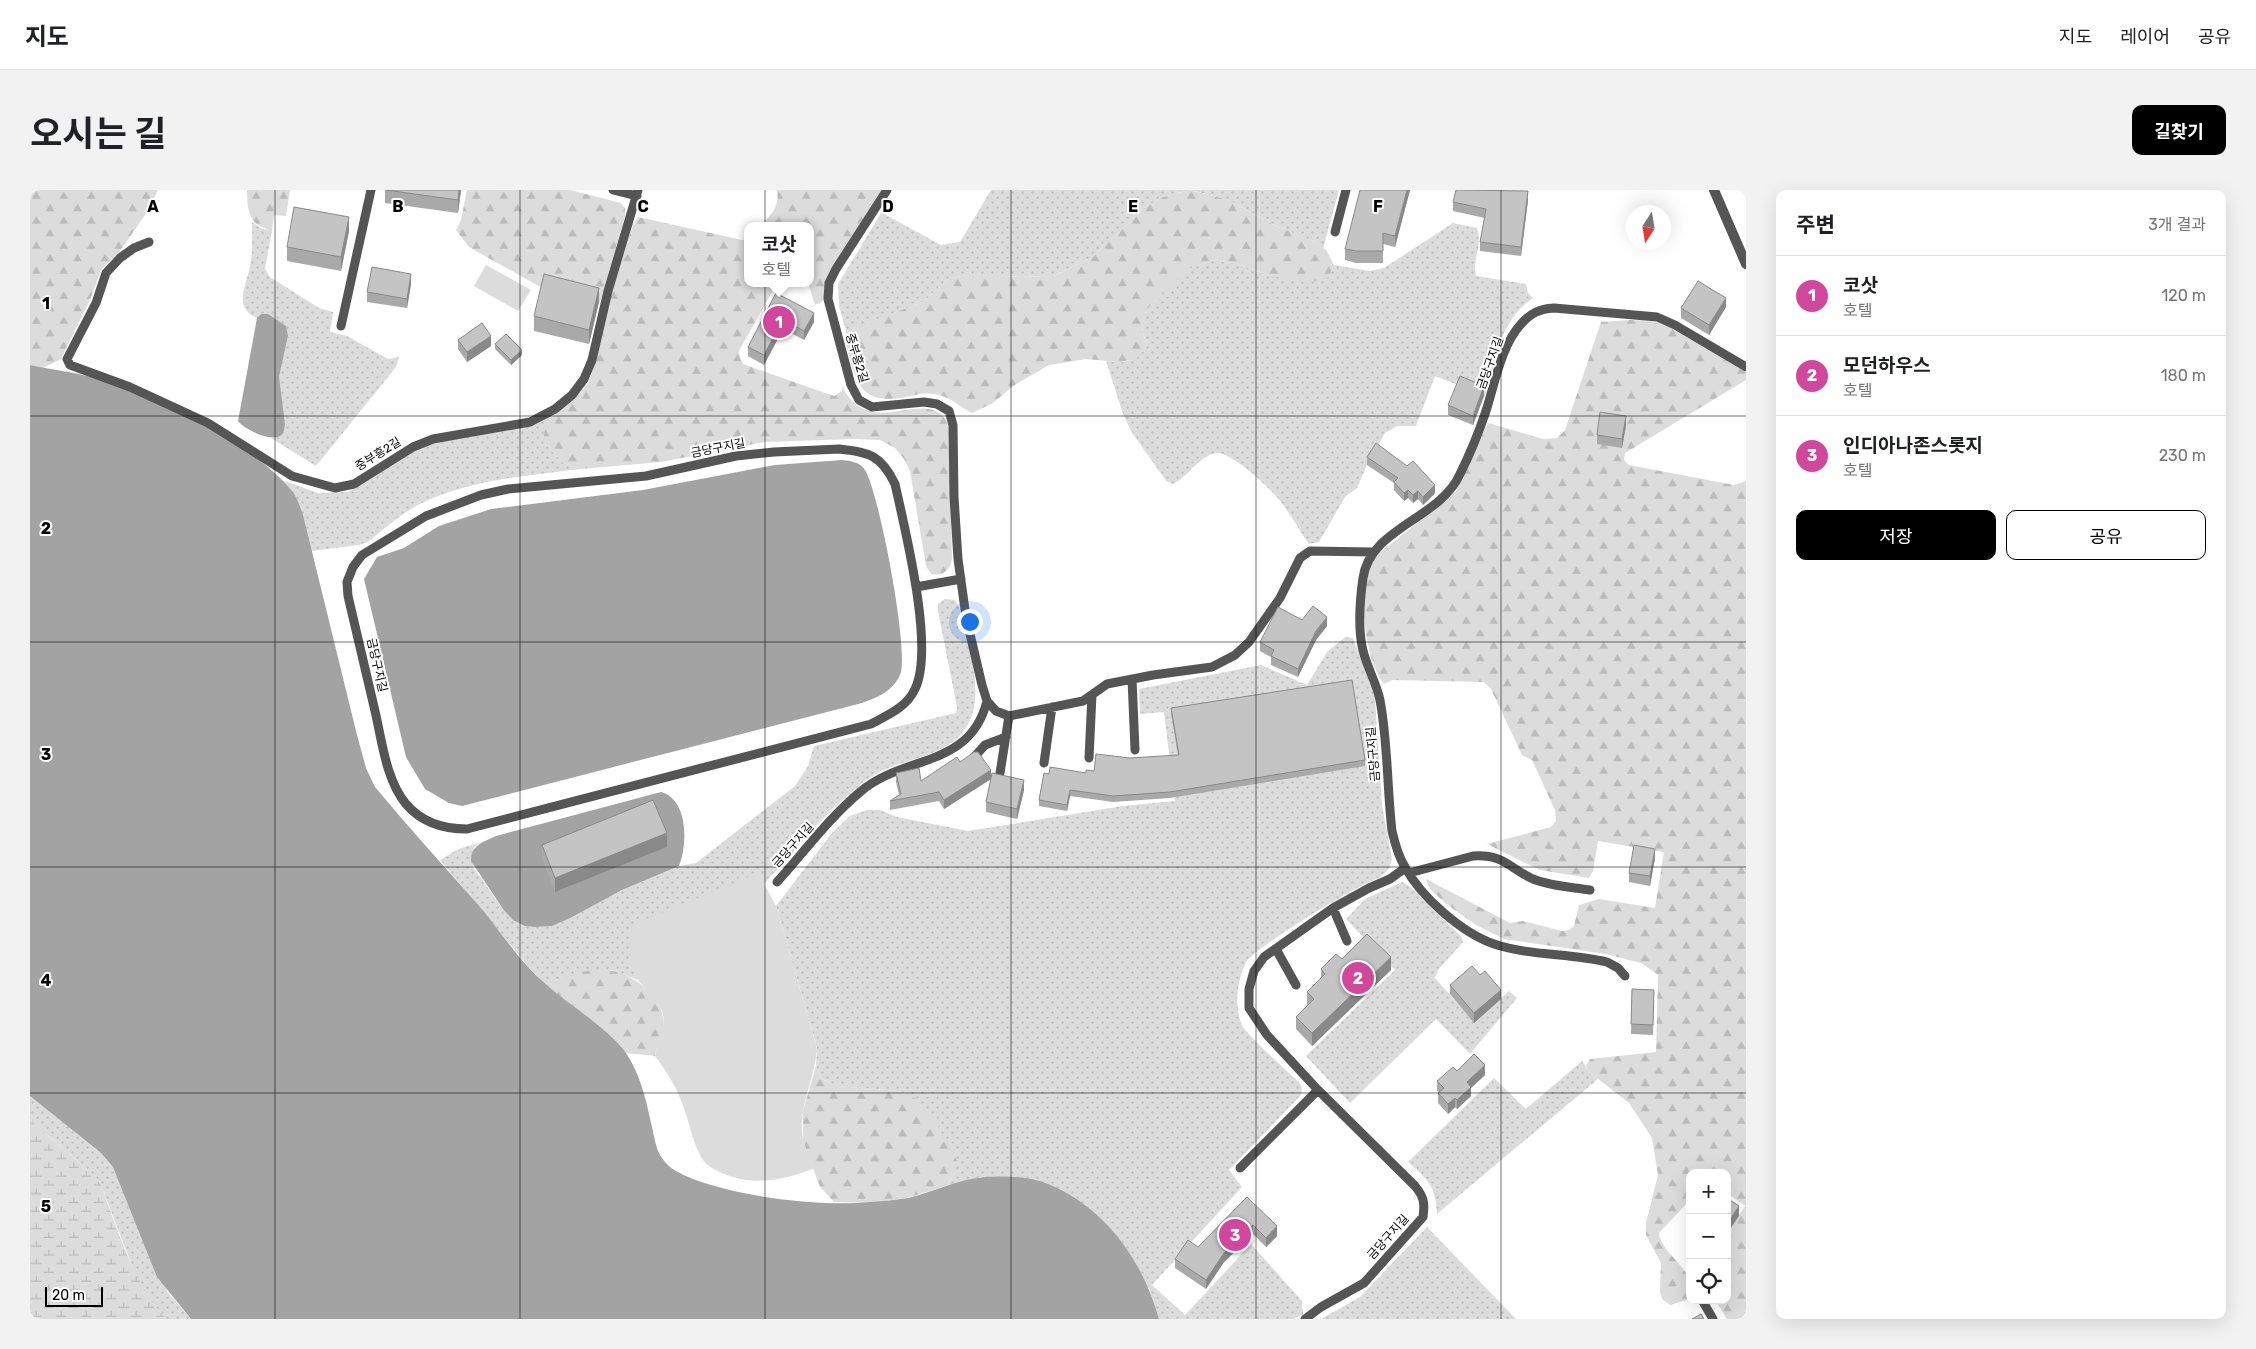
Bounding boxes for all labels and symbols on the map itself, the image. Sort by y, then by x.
text: A [147,197,159,216]
text: B [392,197,404,216]
text: C [637,197,649,216]
text: D [882,197,894,216]
text: E [1128,197,1138,216]
text: F [1373,197,1383,216]
north arrow [1626,205,1671,250]
text: 1 [42,294,50,313]
pin: 1 [763,303,795,341]
street label: 중부흥2길 [843,331,871,385]
street label: 금당구지길 [1474,335,1506,391]
street label: 중부흥2길 [353,434,403,474]
street label: 금당구지길 [690,436,746,460]
text: 2 [41,519,51,538]
your location [957,609,983,635]
street label: 금당구지길 [364,637,390,693]
street label: 금당구지길 [1364,726,1382,782]
text: 3 [41,745,51,764]
street label: 금당구지길 [769,820,817,870]
pin: 2 [1342,959,1374,997]
text: 4 [41,971,52,990]
text: 5 [41,1197,51,1216]
street label: 금당구지길 [1364,1212,1412,1262]
pin: 3 [1219,1216,1251,1254]
scale bar [45,1284,102,1307]

